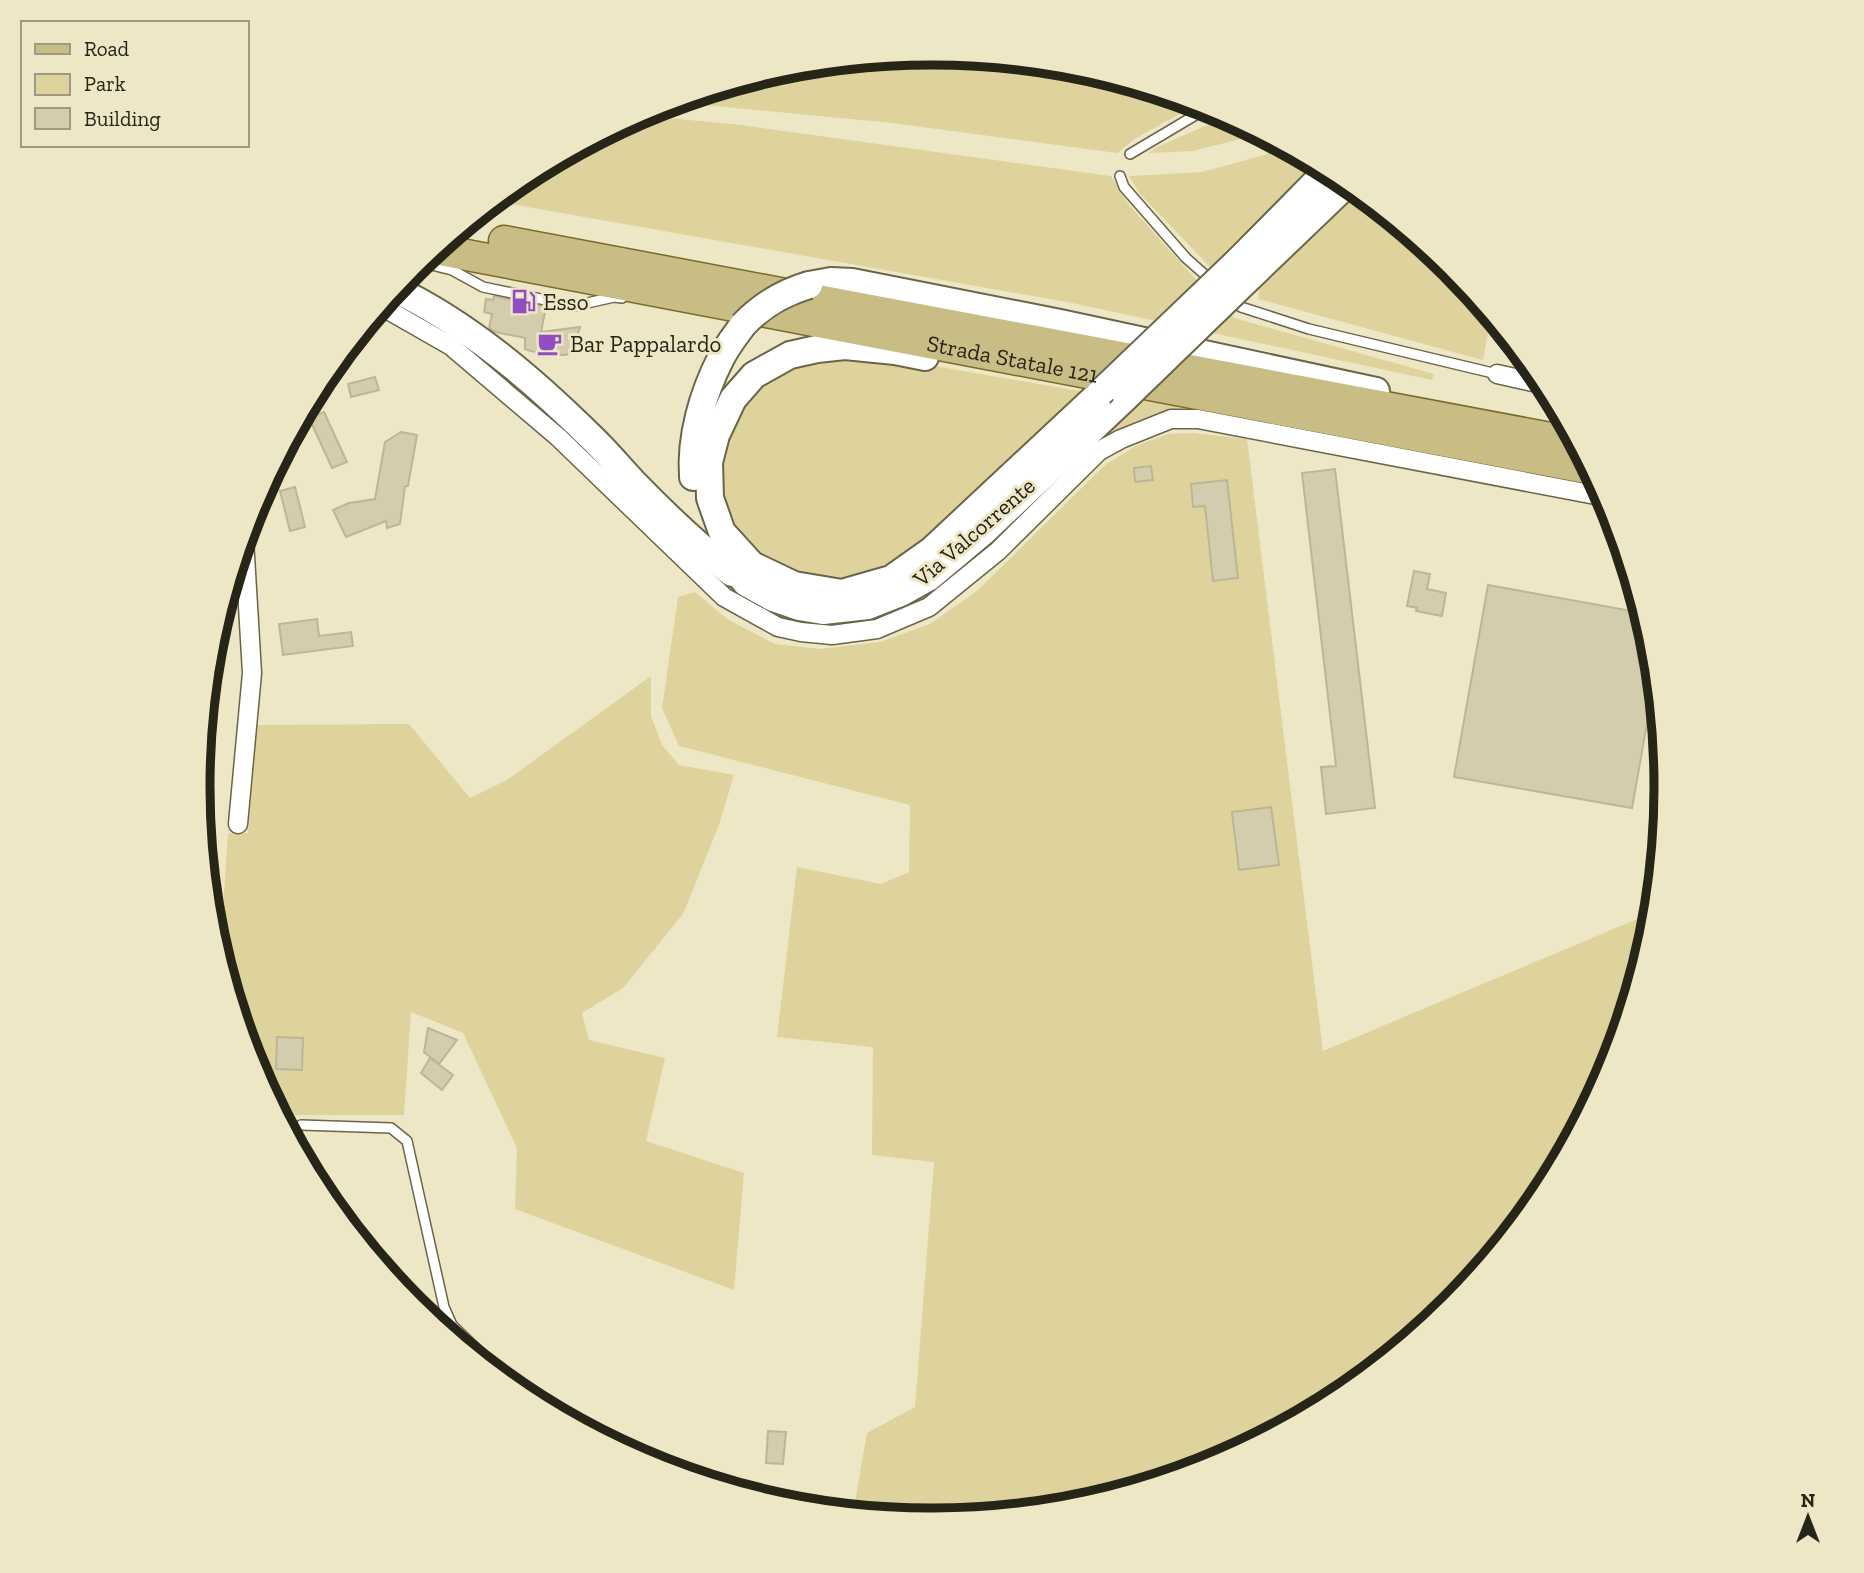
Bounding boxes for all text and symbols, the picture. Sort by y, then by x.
legend [21,21,248,147]
text: Road [84,36,130,61]
text: Park [84,71,126,96]
text: Building [84,106,161,131]
fuel station icon: Esso [509,288,537,316]
place label: Esso [543,288,588,316]
street label: Strada Statale 121 [925,329,1101,389]
cafe icon: Bar Pappalardo [536,330,564,358]
place label: Bar Pappalardo [570,330,721,358]
street label: Via Valcorrente [907,472,1041,593]
north arrow [1773,1482,1843,1552]
text: N [1801,1489,1815,1512]

